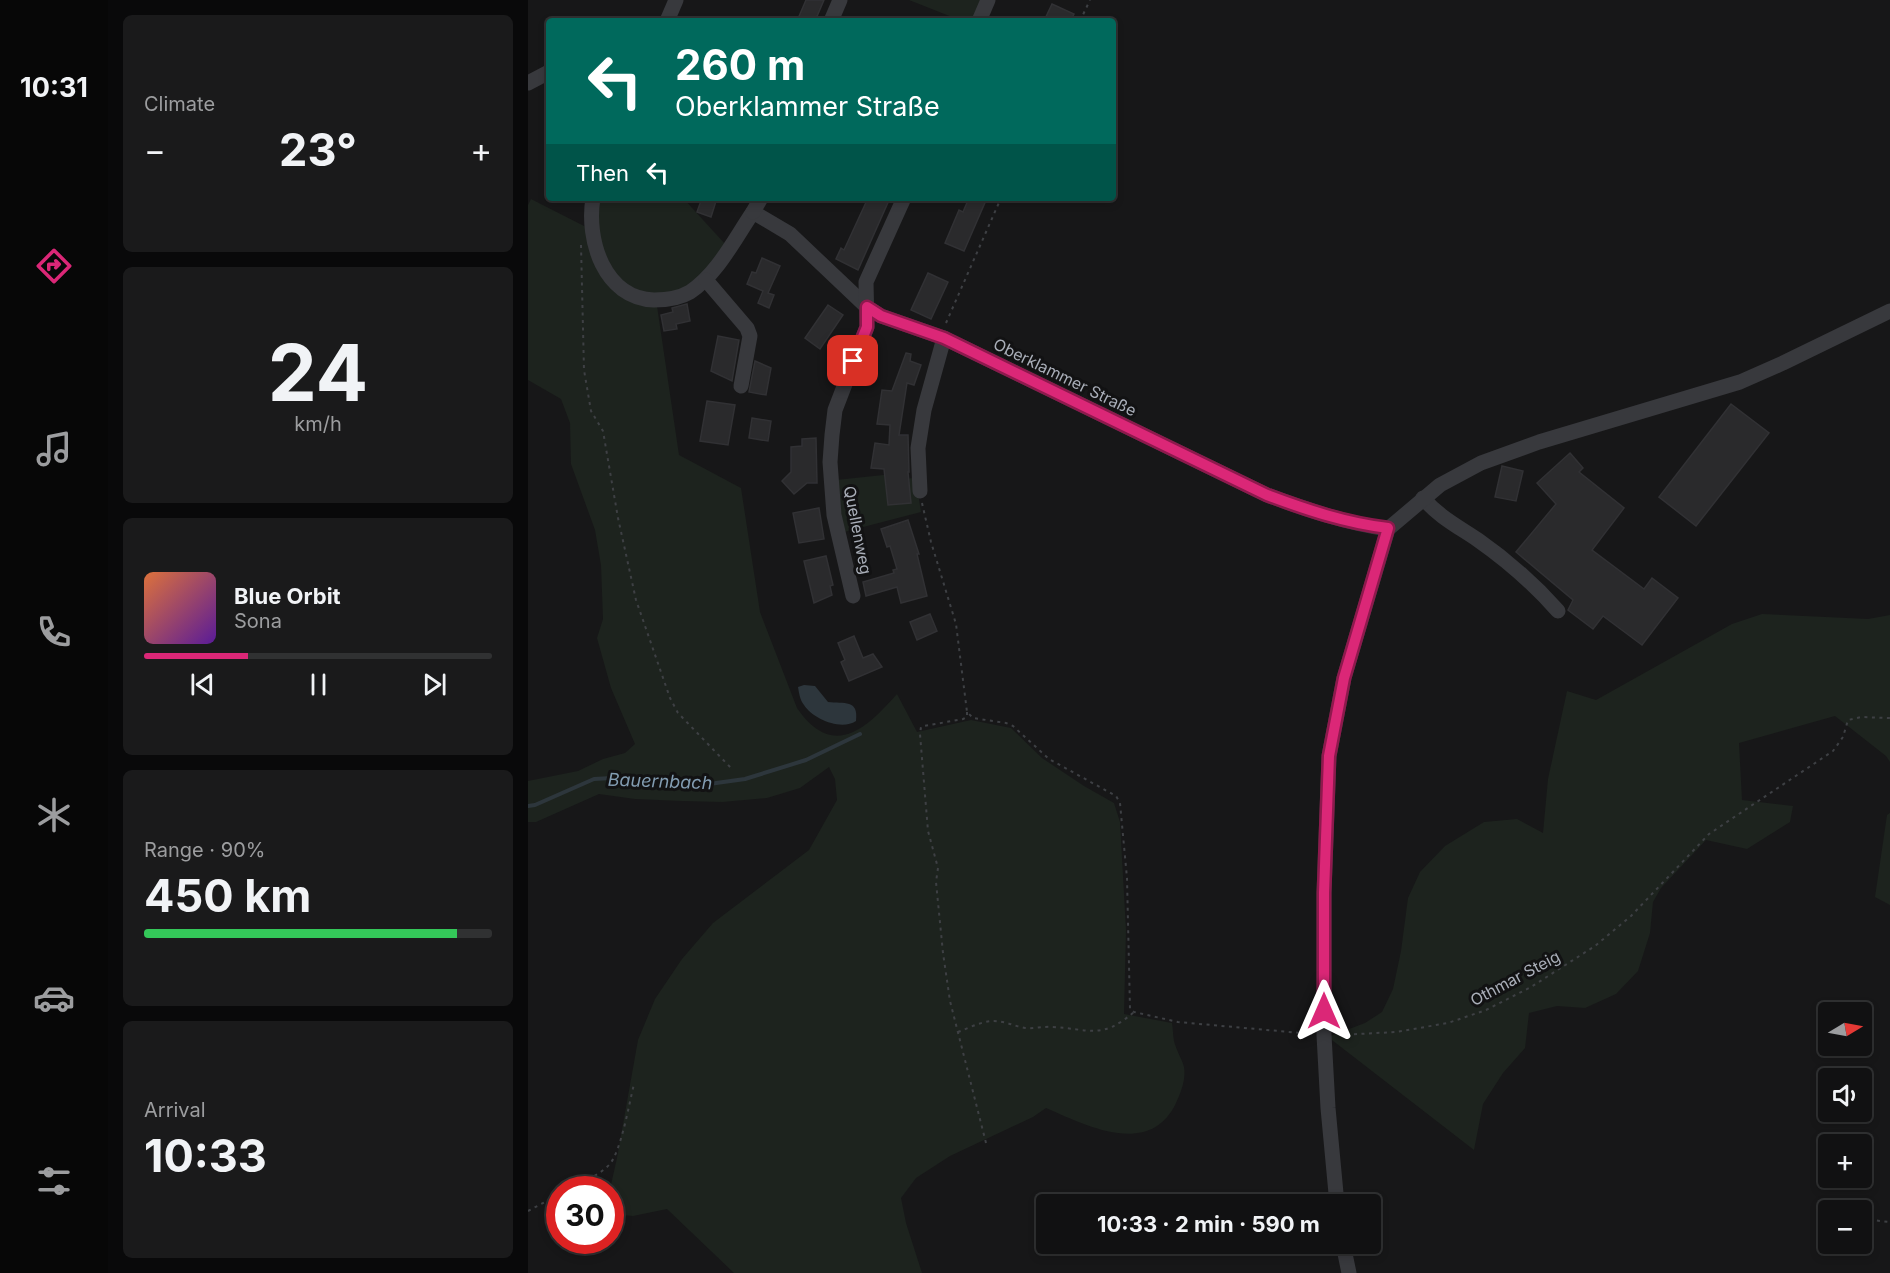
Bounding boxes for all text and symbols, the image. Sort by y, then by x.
text: 260 m [675,39,805,90]
icon: left [576,42,654,120]
text: 10:31 [20,71,88,104]
text: Oberklammer Straße [675,90,940,123]
text: Climate [144,92,215,116]
text: 23° [279,122,357,177]
text: − [144,130,166,170]
text: + [470,130,492,170]
icon: left [641,156,674,189]
text: Then [576,160,629,186]
icon: directions [33,245,75,287]
text: 24 [268,325,368,420]
street label: Oberklammer Straße [990,334,1140,420]
pin [827,335,878,386]
icon: arrive [836,344,869,377]
text: km/h [294,412,342,436]
icon: music [33,428,75,470]
street label: Quellenweg [840,484,876,576]
text: Blue Orbit [234,583,341,609]
text: Sona [234,609,282,633]
icon: phone [33,611,75,653]
icon: previous [186,668,219,701]
icon: pause [302,668,335,701]
icon: next [418,668,451,701]
water label: Bauernbach [607,769,713,793]
icon: climate [33,794,75,836]
text: Range · 90% [144,838,265,862]
text: 450 km [144,868,311,923]
street label: Othmar Steig [1467,946,1563,1010]
icon: car [33,977,75,1019]
position arrow [1292,979,1356,1043]
north arrow [1818,1002,1872,1056]
map controls [1818,1002,1872,1254]
button: sound [1818,1068,1872,1122]
text: Arrival [144,1098,206,1122]
text: 10:33 [144,1128,267,1183]
button: + [1818,1134,1872,1188]
icon: filters [33,1160,75,1202]
speed limit sign: 30 [546,1176,624,1254]
button: − [1818,1200,1872,1254]
text: 10:33 · 2 min · 590 m [1097,1211,1320,1237]

